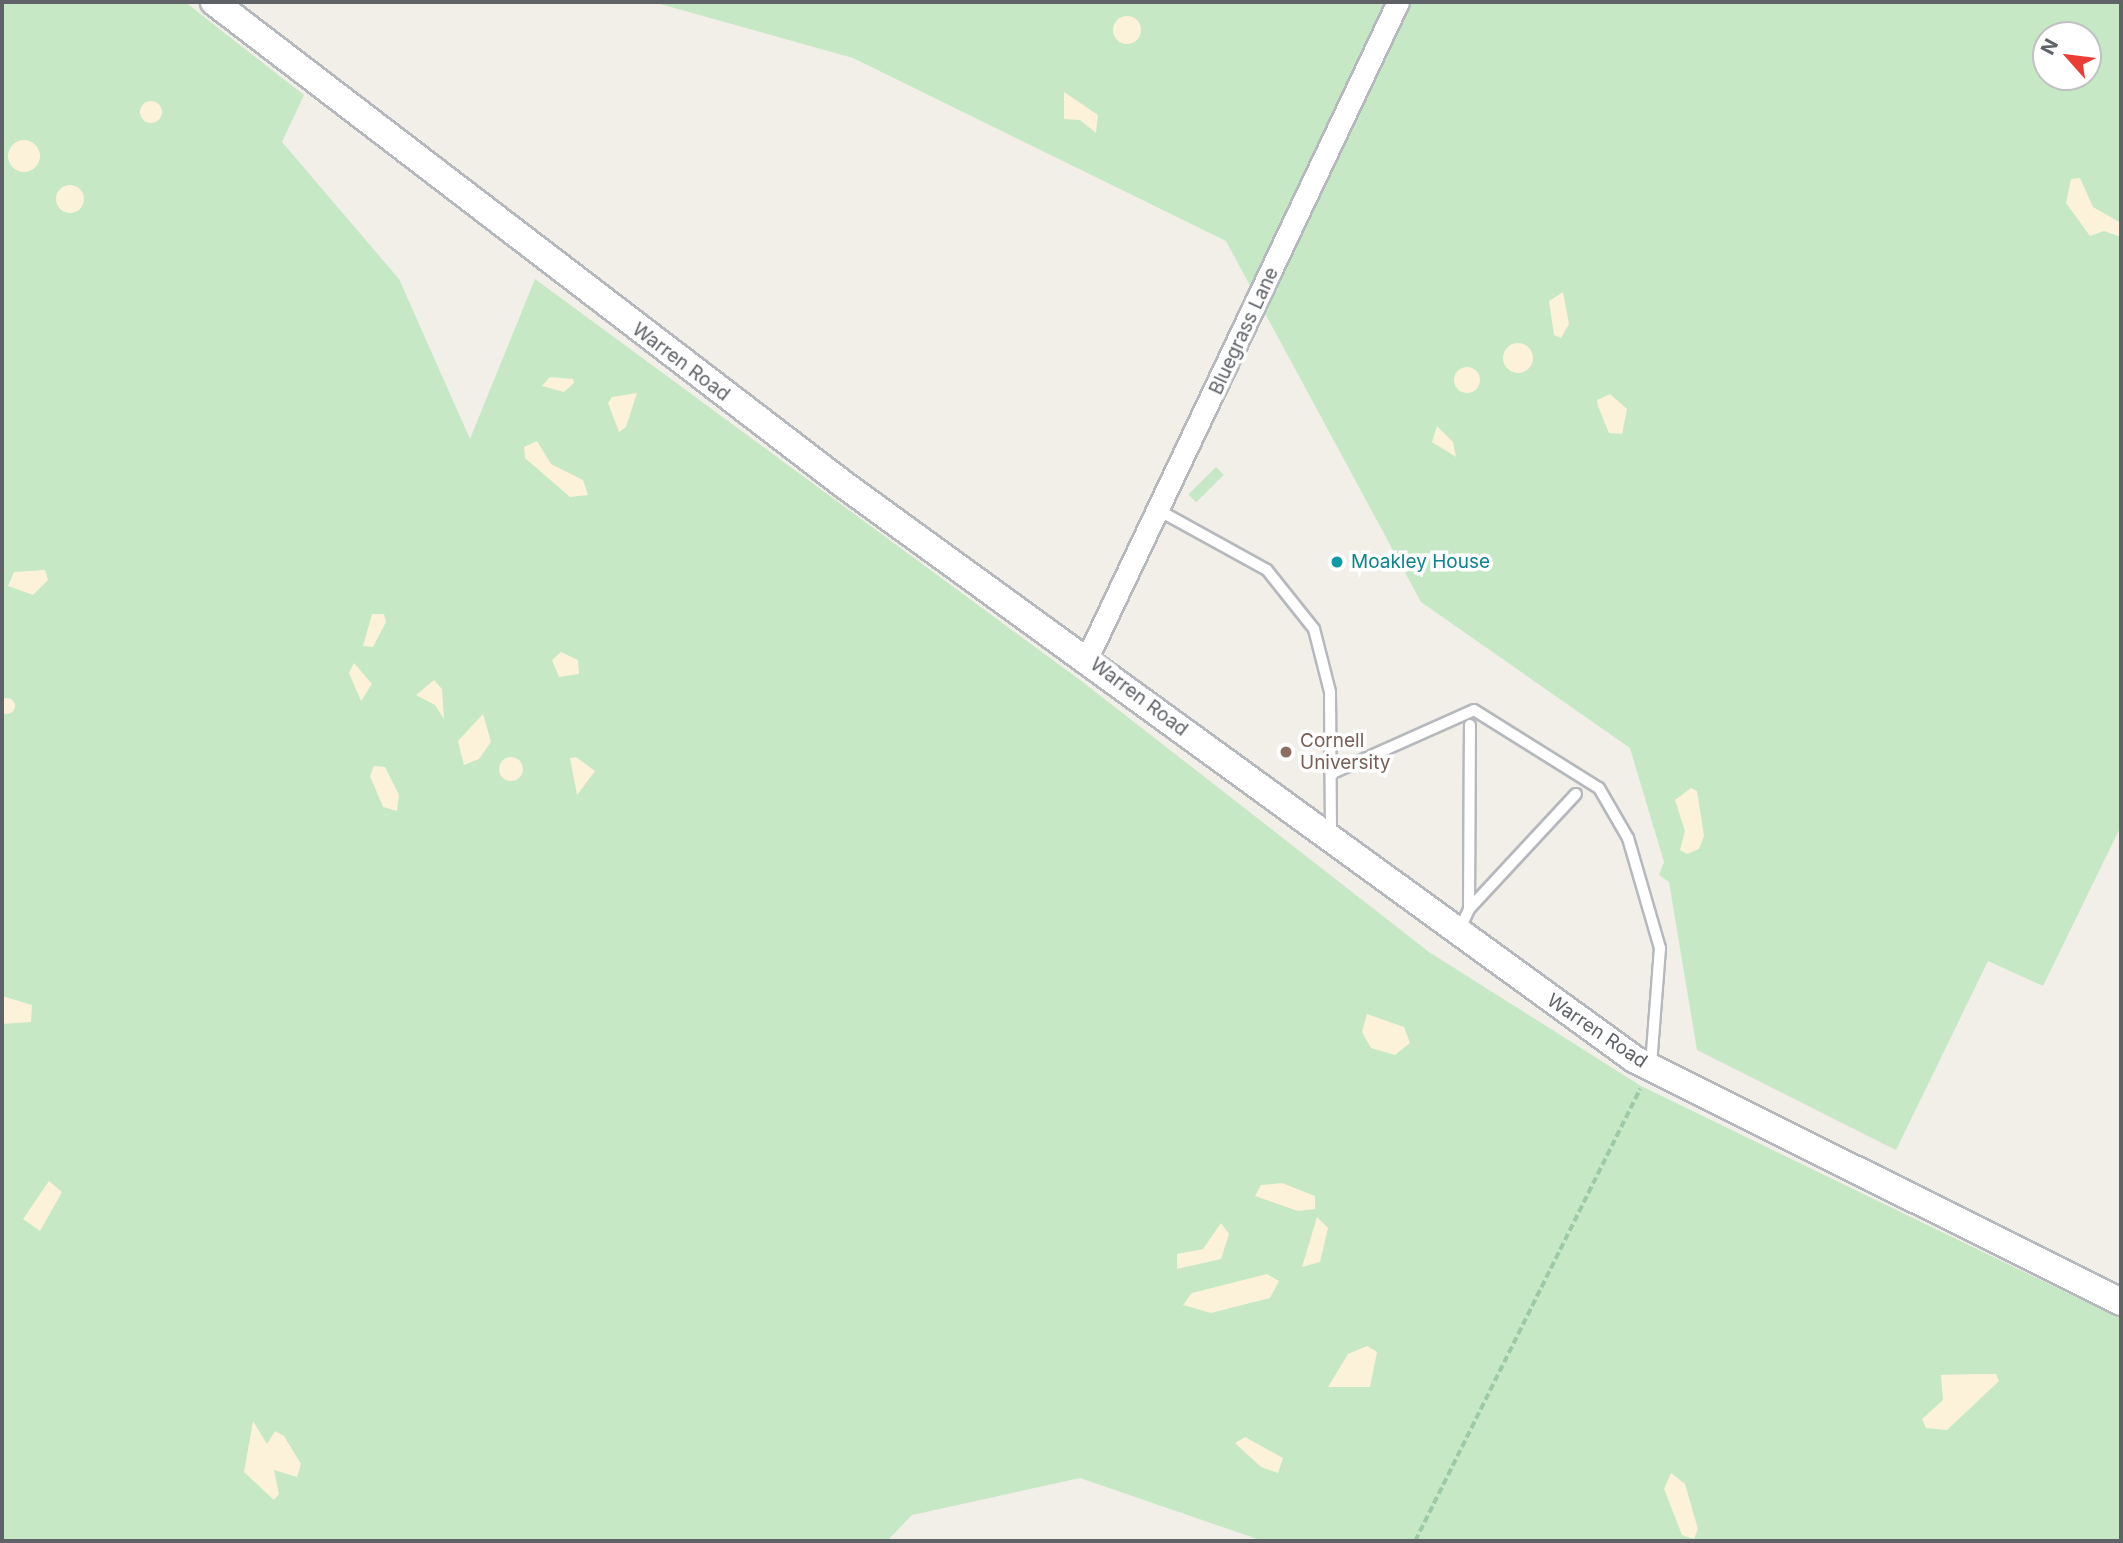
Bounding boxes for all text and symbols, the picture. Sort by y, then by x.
north arrow [2032,21,2102,91]
text: N [2036,35,2063,59]
street label: Bluegrass Lane [1205,264,1283,398]
street label: Warren Road [628,318,734,406]
place label: Moakley House [1351,551,1490,573]
marker: Moakley House [1329,554,1345,570]
street label: Warren Road [1086,653,1192,741]
place label: Cornell University [1300,730,1390,774]
marker: Cornell University [1278,744,1294,760]
street label: Warren Road [1542,989,1652,1073]

